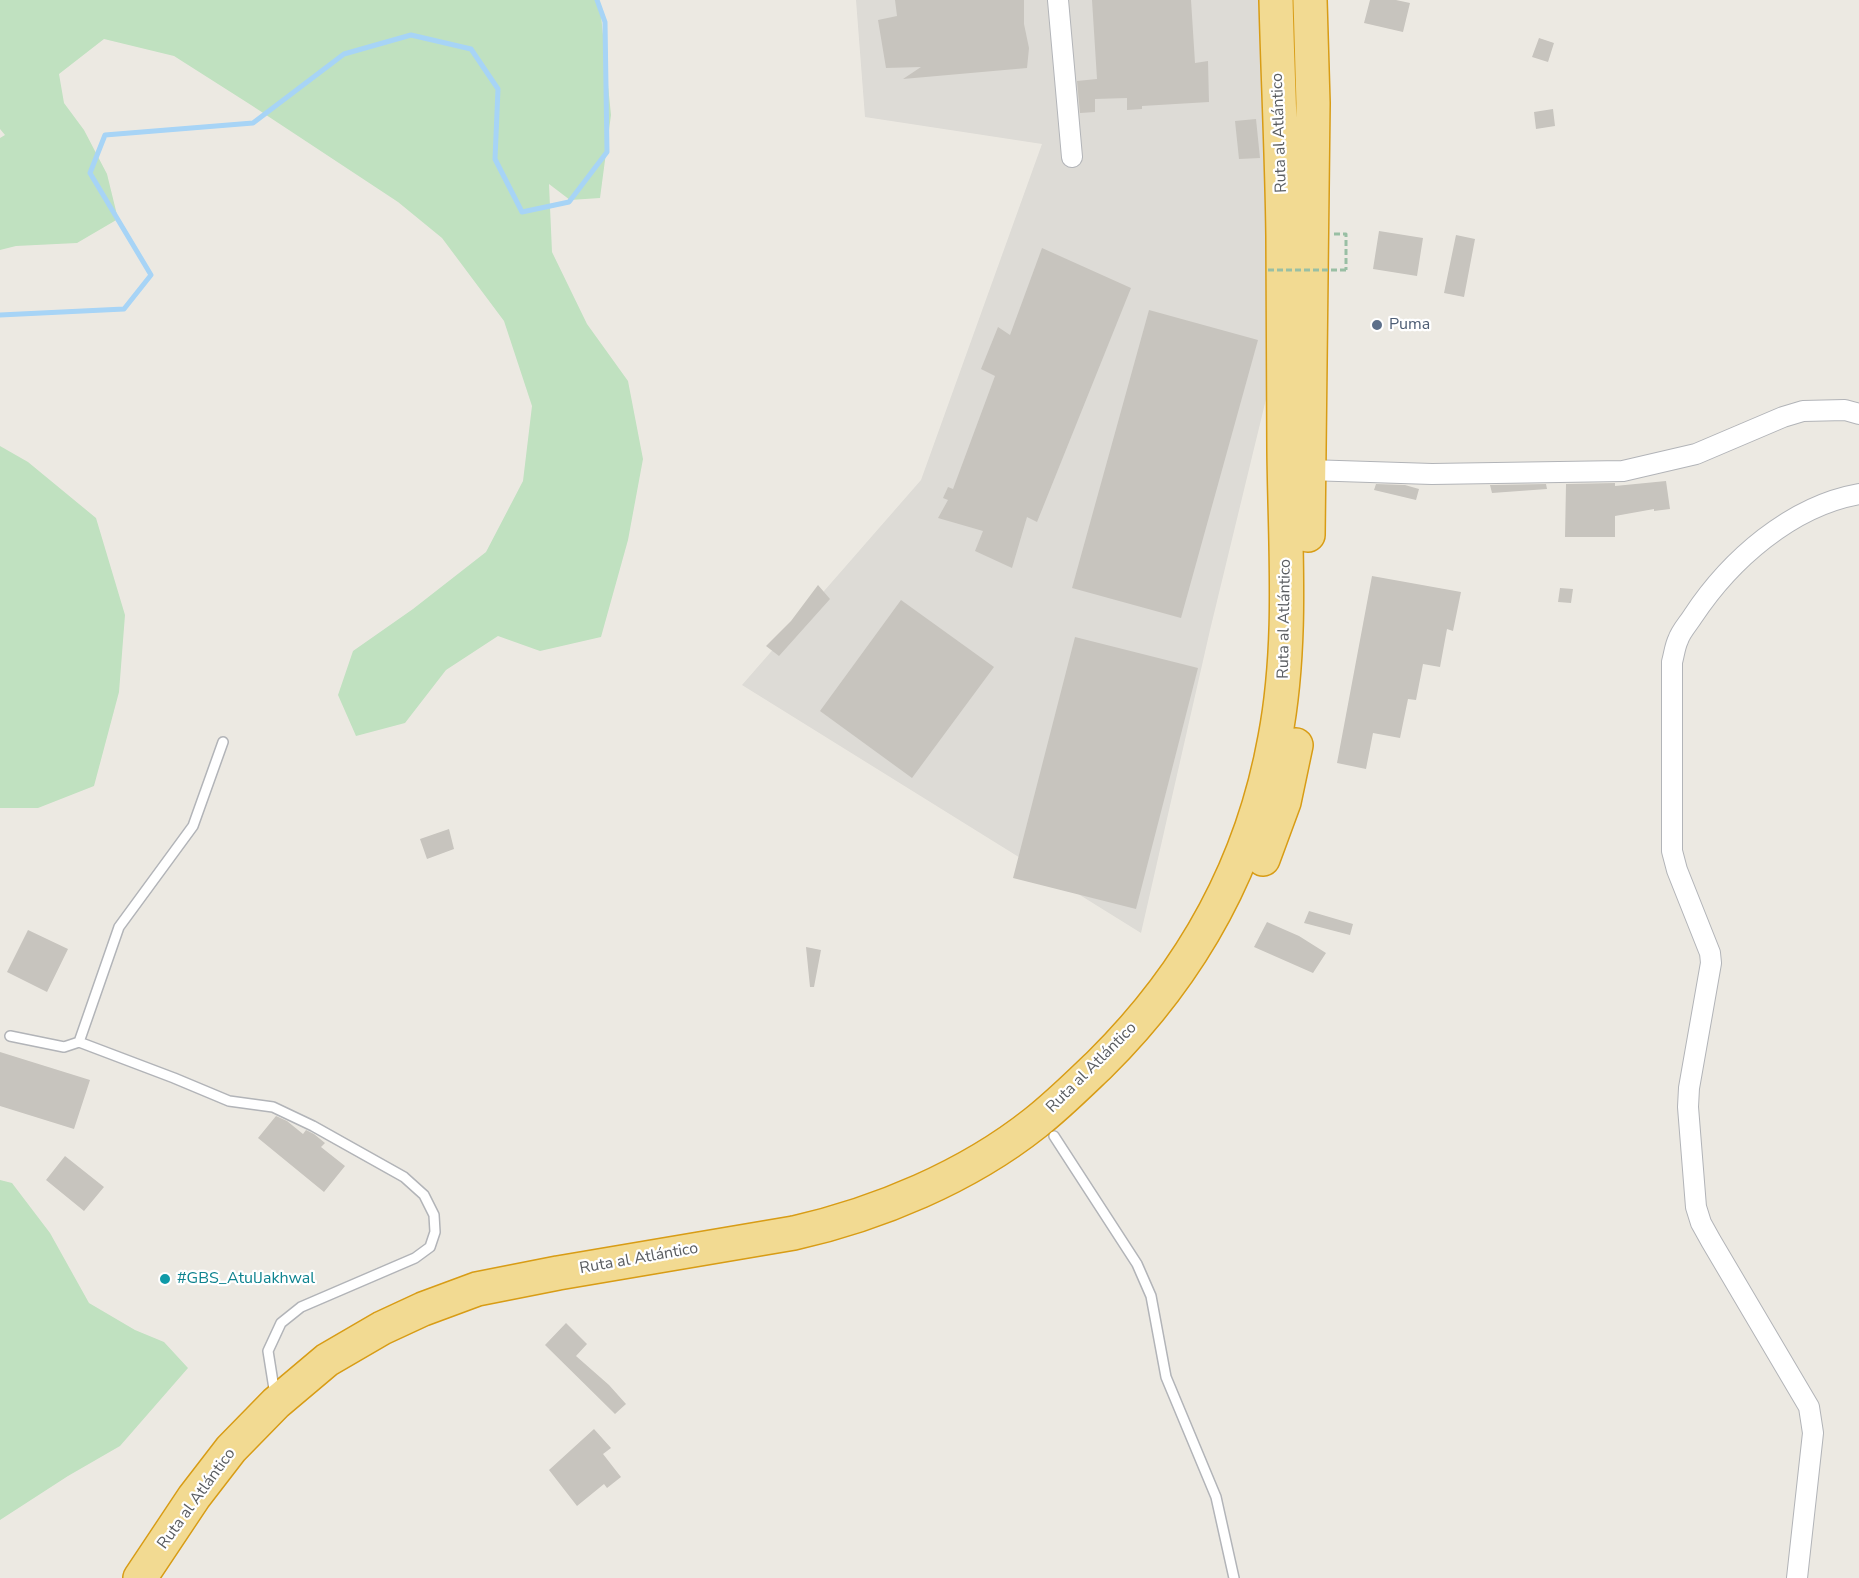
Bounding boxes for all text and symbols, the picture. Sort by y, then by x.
street label: Ruta al Atlántico [1268,73,1292,193]
place label: Puma [1389,315,1430,335]
marker: Puma [1370,318,1384,332]
street label: Ruta al Atlántico [1274,559,1296,679]
street label: Ruta al Atlántico [1043,1019,1141,1117]
street label: Ruta al Atlántico [578,1239,700,1279]
place label: #GBS_AtulJakhwal [177,1269,315,1289]
marker: #GBS_AtulJakhwal [158,1272,172,1286]
street label: Ruta al Atlántico [154,1445,240,1553]

